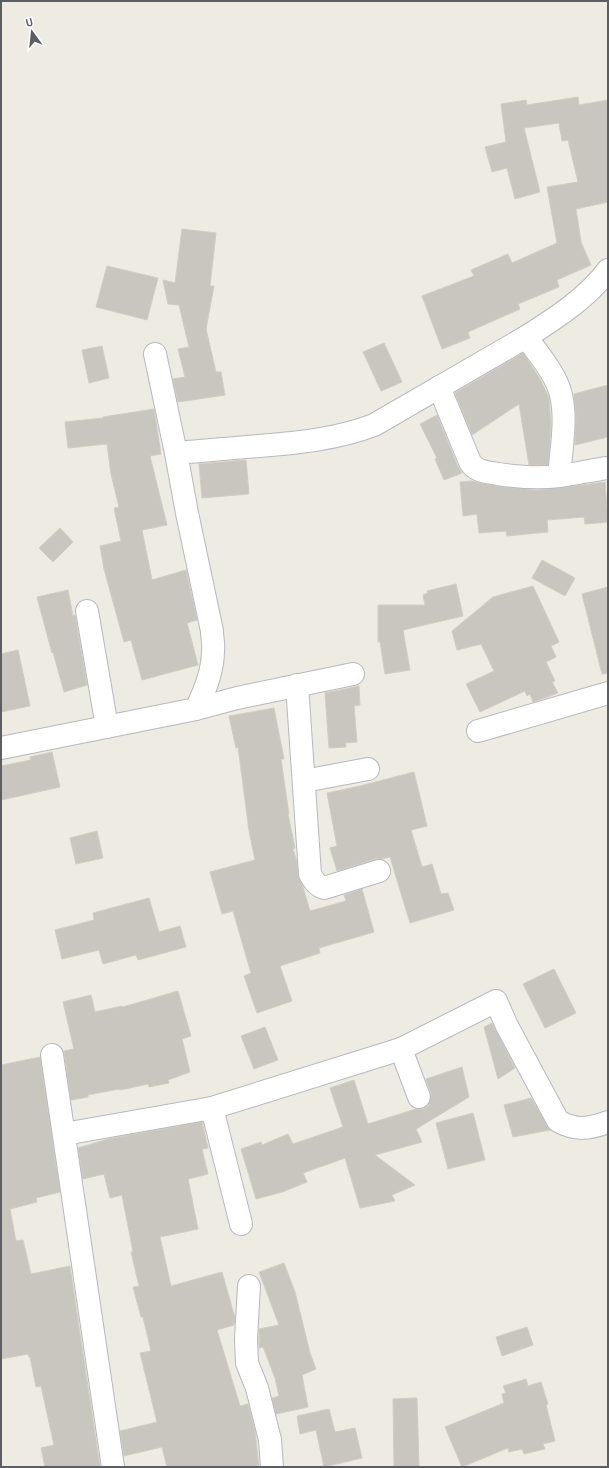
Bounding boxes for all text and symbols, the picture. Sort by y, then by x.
north arrow [12,12,52,52]
text: U [24,15,35,30]

